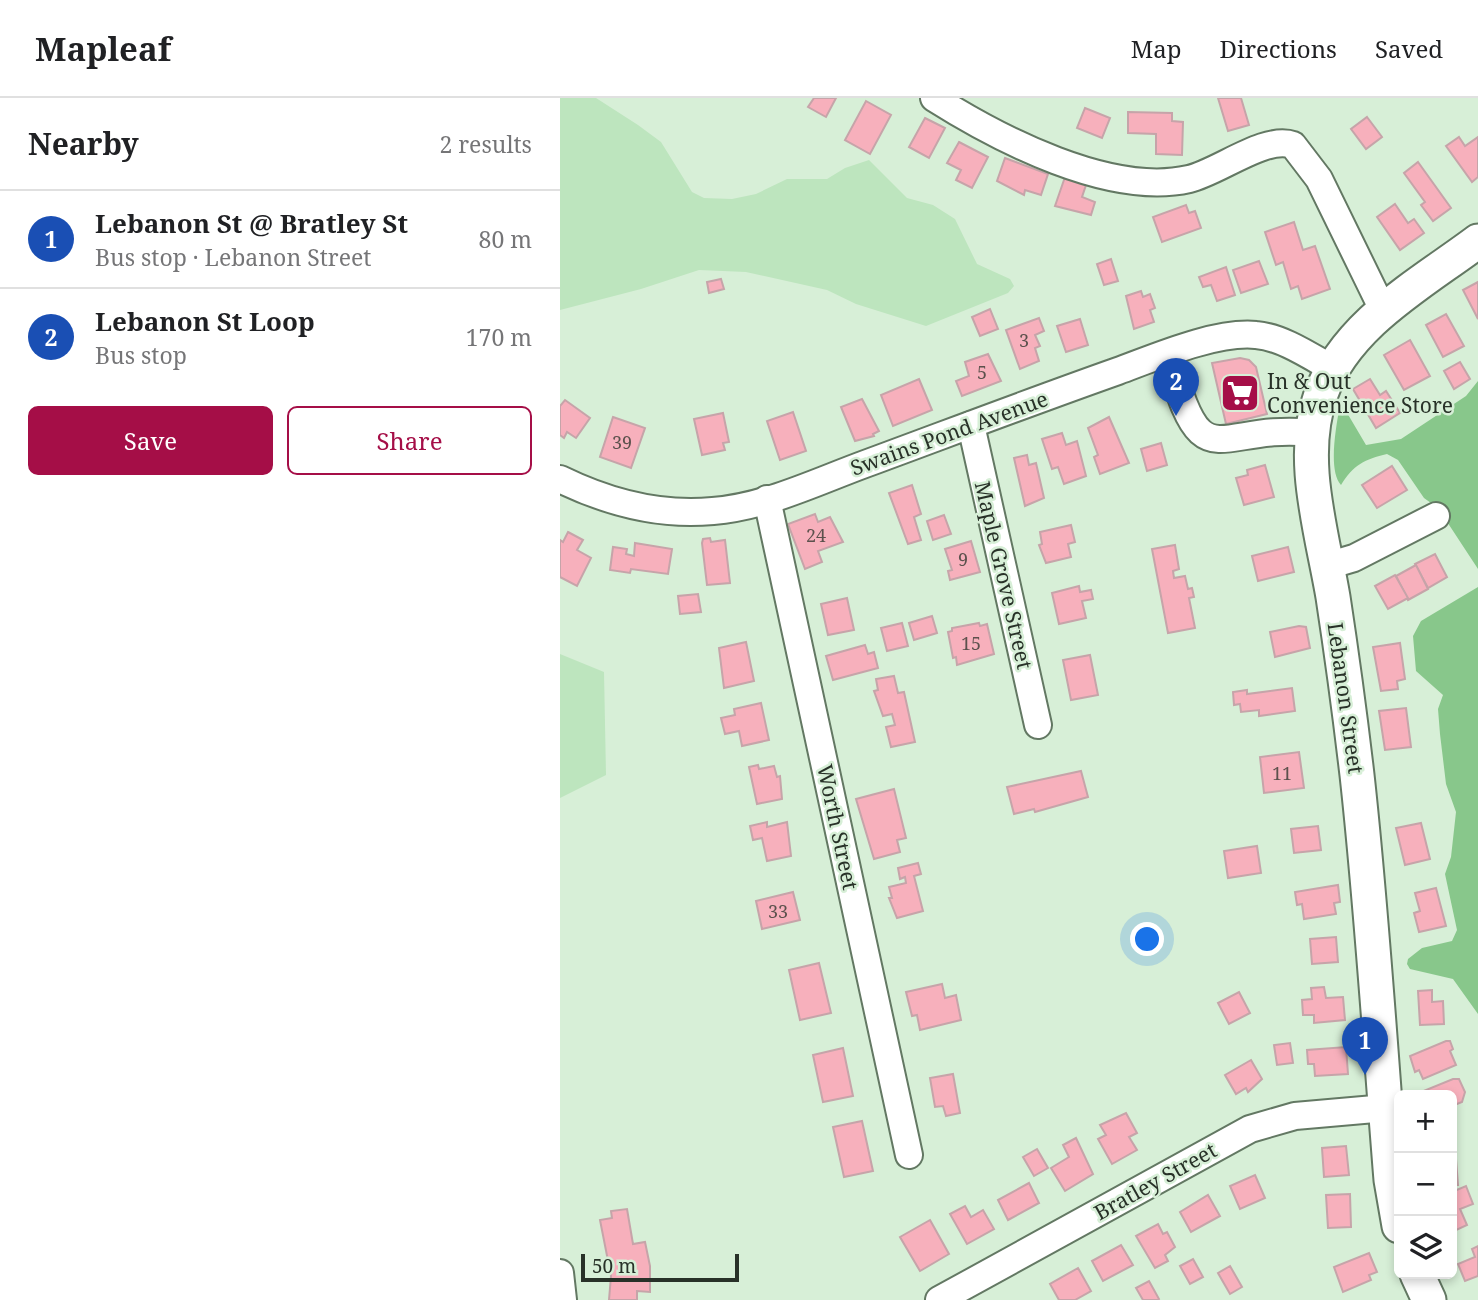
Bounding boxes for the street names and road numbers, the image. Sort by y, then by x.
street label: Swains Pond Avenue [846,384,1052,482]
street label: Maple Grove Street [969,478,1039,672]
street label: Lebanon Street [1322,621,1370,775]
street label: Worth Street [811,762,865,892]
street label: Bratley Street [1089,1136,1221,1226]

